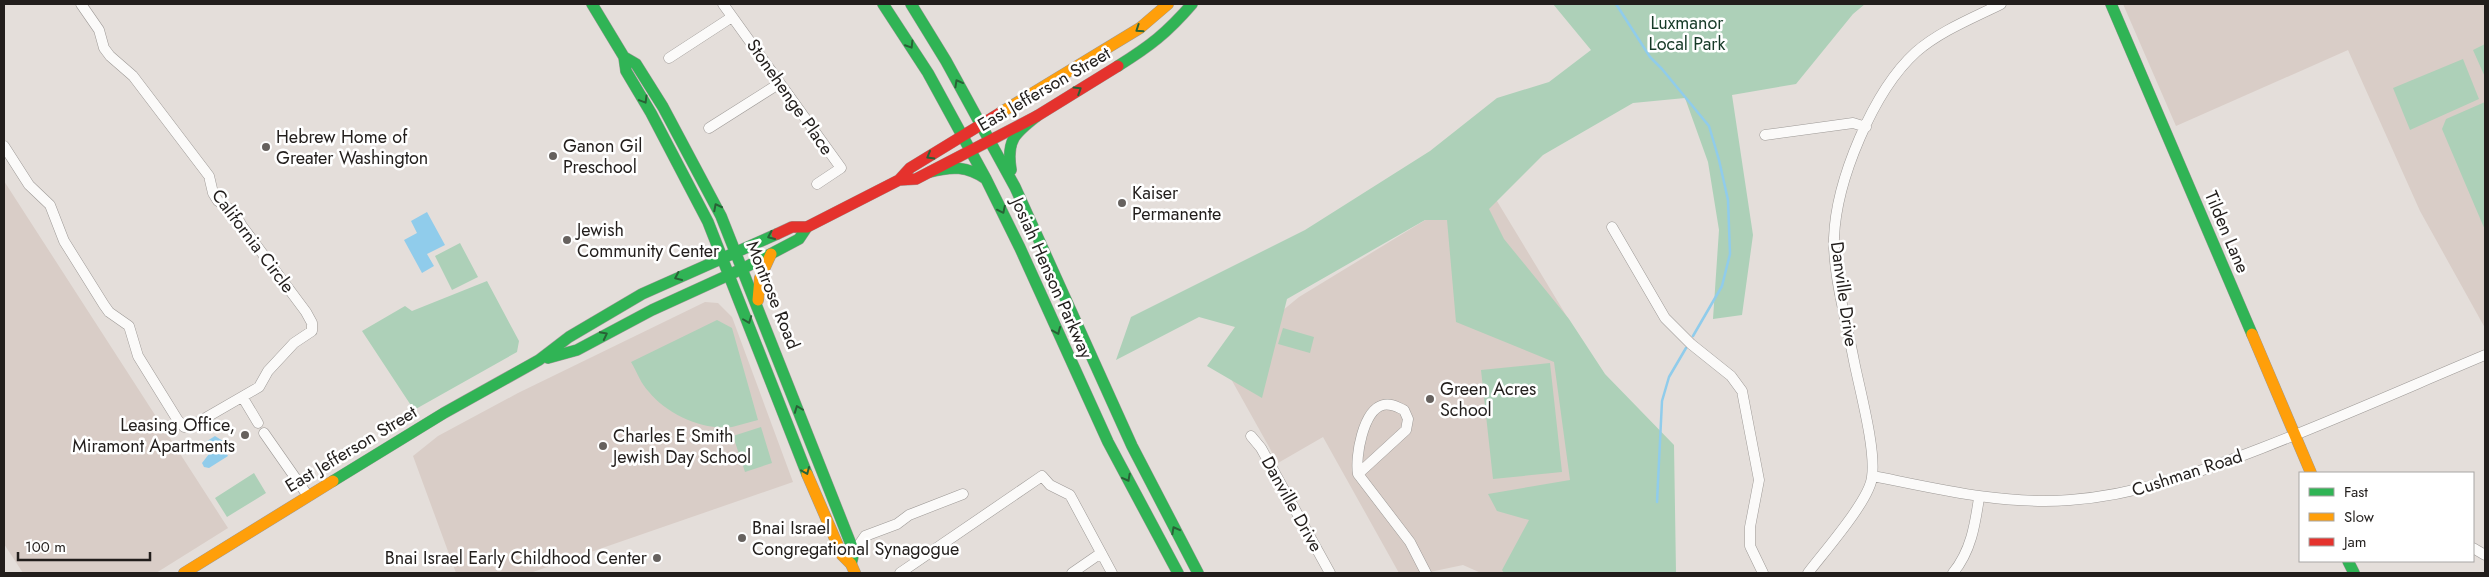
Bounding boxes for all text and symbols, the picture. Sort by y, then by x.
park label: Luxmanor Local Park [1649,10,1725,57]
one-way arrow [1135,23,1145,32]
street label: Stonehenge Place [740,34,840,160]
one-way arrow [903,39,913,48]
street label: East Jefferson Street [973,40,1116,138]
one-way arrow [955,80,965,89]
one-way arrow [1073,87,1082,97]
one-way arrow [637,95,647,104]
place label: Hebrew Home of Greater Washington [276,124,428,171]
place label: Ganon Gil Preschool [563,133,643,180]
marker: Hebrew Home of Greater Washington [260,141,272,153]
marker: Ganon Gil Preschool [547,150,559,162]
one-way arrow [926,150,935,160]
place label: Kaiser Permanente [1132,180,1221,227]
street label: California Circle [205,184,301,298]
street label: Tilden Lane [2198,187,2256,277]
street label: Josiah Henson Parkway [1004,191,1099,363]
marker: Kaiser Permanente [1116,197,1128,209]
one-way arrow [713,204,723,213]
one-way arrow [996,205,1006,214]
place label: Jewish Community Center [575,217,720,264]
one-way arrow [767,230,776,240]
marker: Jewish Community Center [561,234,573,246]
street label: Montrose Road [739,237,807,353]
street label: Danville Drive [1824,240,1864,348]
one-way arrow [674,270,683,281]
one-way arrow [742,315,752,323]
one-way arrow [1051,326,1061,335]
one-way arrow [599,331,608,341]
place label: Green Acres School [1440,376,1536,423]
marker: Green Acres School [1424,393,1436,405]
street label: East Jefferson Street [280,399,422,499]
one-way arrow [794,405,804,414]
place label: Leasing Office, Miramont Apartments [72,412,235,459]
place label: Charles E Smith Jewish Day School [611,423,751,470]
marker: Leasing Office, Miramont Apartments [239,429,251,441]
marker: Charles E Smith Jewish Day School [597,440,609,452]
street label: Cushman Road [2128,443,2246,503]
street label: Danville Drive [1255,451,1329,557]
one-way arrow [800,466,811,475]
legend [2299,472,2474,562]
one-way arrow [1121,473,1131,482]
text: Fast [2344,481,2368,503]
text: Slow [2344,506,2375,528]
place label: Bnai Israel Congregational Synagogue [752,515,959,562]
one-way arrow [1171,526,1181,535]
scale bar [18,530,150,562]
text: Jam [2342,531,2367,553]
marker: Bnai Israel Congregational Synagogue [736,532,748,544]
text: 100 m [25,536,66,558]
place label: Bnai Israel Early Childhood Center [385,545,648,571]
marker: Bnai Israel Early Childhood Center [651,552,663,564]

